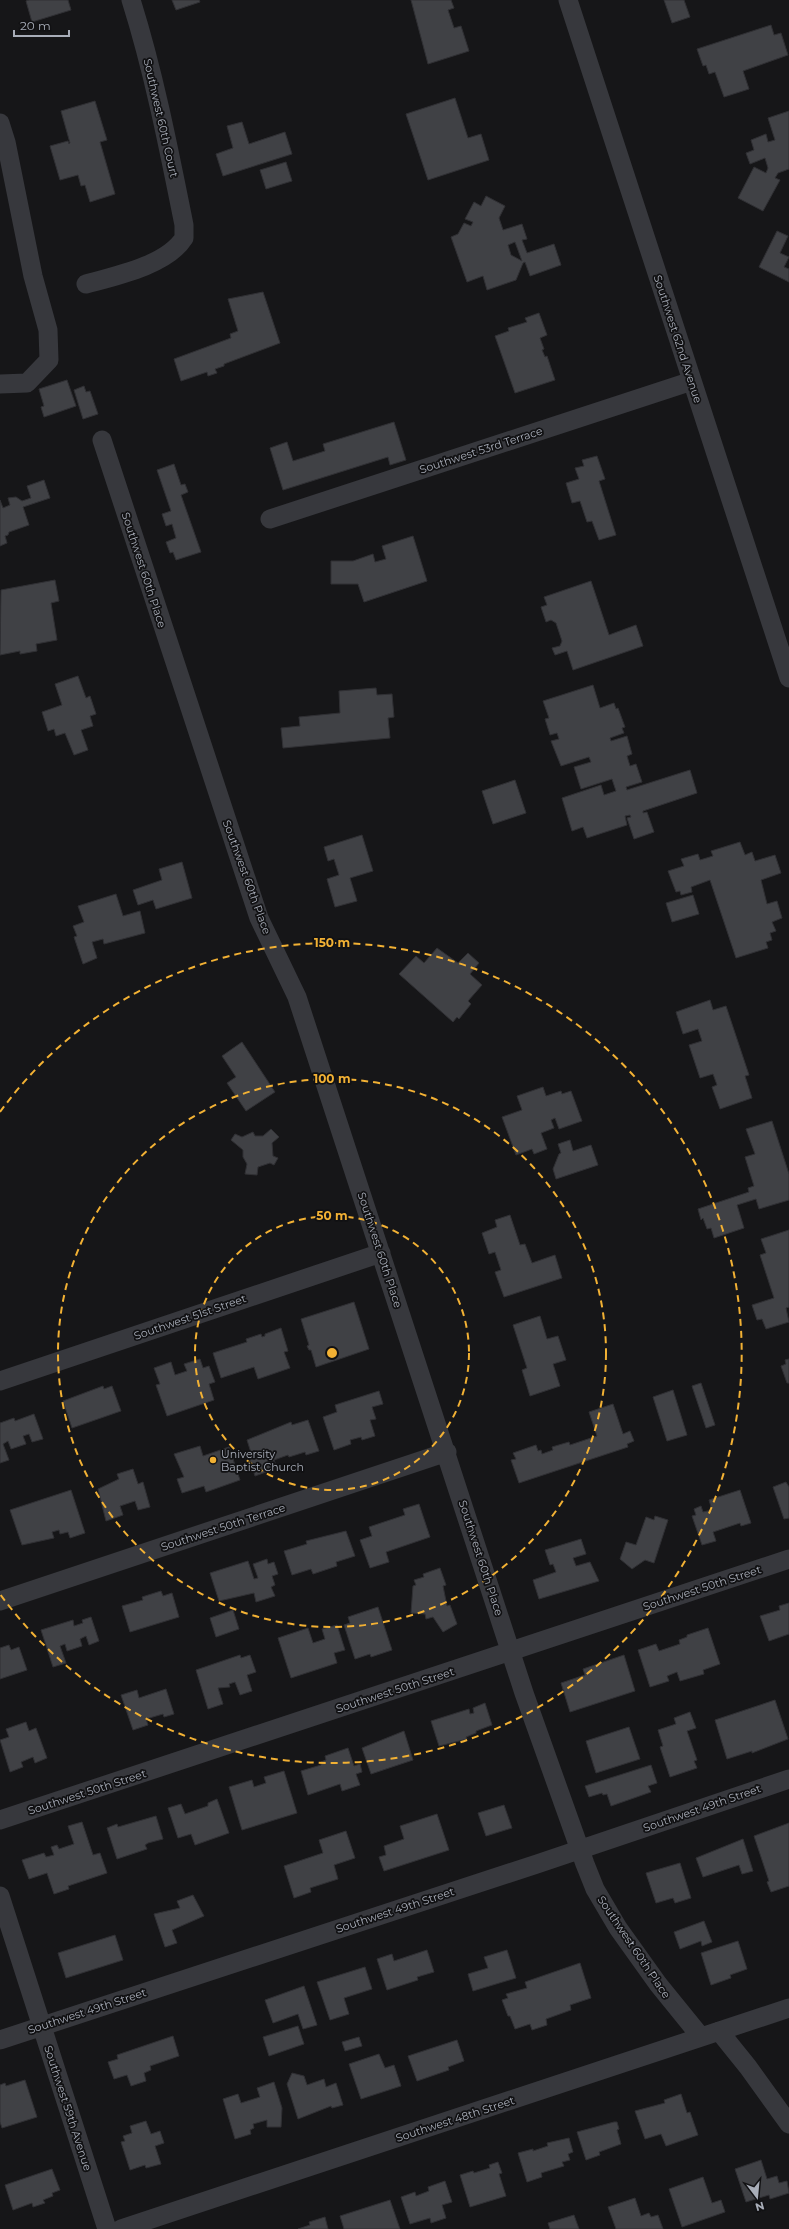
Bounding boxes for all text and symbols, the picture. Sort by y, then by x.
scale bar [14,12,69,38]
text: 20 m [20,18,51,33]
street label: Southwest 60th Court [141,57,182,179]
street label: Southwest 62nd Avenue [651,273,705,405]
street label: Southwest 53rd Terrace [418,423,545,477]
street label: Southwest 60th Place [119,510,169,630]
street label: Southwest 60th Place [220,818,274,936]
text: 150 m [314,935,350,950]
text: 100 m [314,1071,350,1086]
street label: Southwest 60th Place [355,1190,405,1310]
text: 50 m [316,1208,348,1223]
street label: Southwest 51st Street [132,1291,249,1343]
centre of rings [325,1346,339,1360]
place label: University Baptist Church [221,1447,304,1474]
marker: University Baptist Church [208,1455,218,1465]
street label: Southwest 60th Place [456,1498,506,1618]
street label: Southwest 50th Terrace [159,1500,287,1554]
street label: Southwest 50th Street [641,1562,763,1614]
street label: Southwest 50th Street [334,1664,456,1716]
street label: Southwest 50th Street [26,1766,148,1818]
street label: Southwest 49th Street [641,1781,763,1835]
street label: Southwest 49th Street [334,1884,457,1936]
street label: Southwest 60th Place [594,1893,674,2001]
street label: Southwest 49th Street [26,1985,149,2037]
street label: Southwest 59th Avenue [41,2044,95,2173]
street label: Southwest 48th Street [394,2093,517,2145]
north arrow [737,2177,777,2217]
text: N [754,2199,766,2215]

